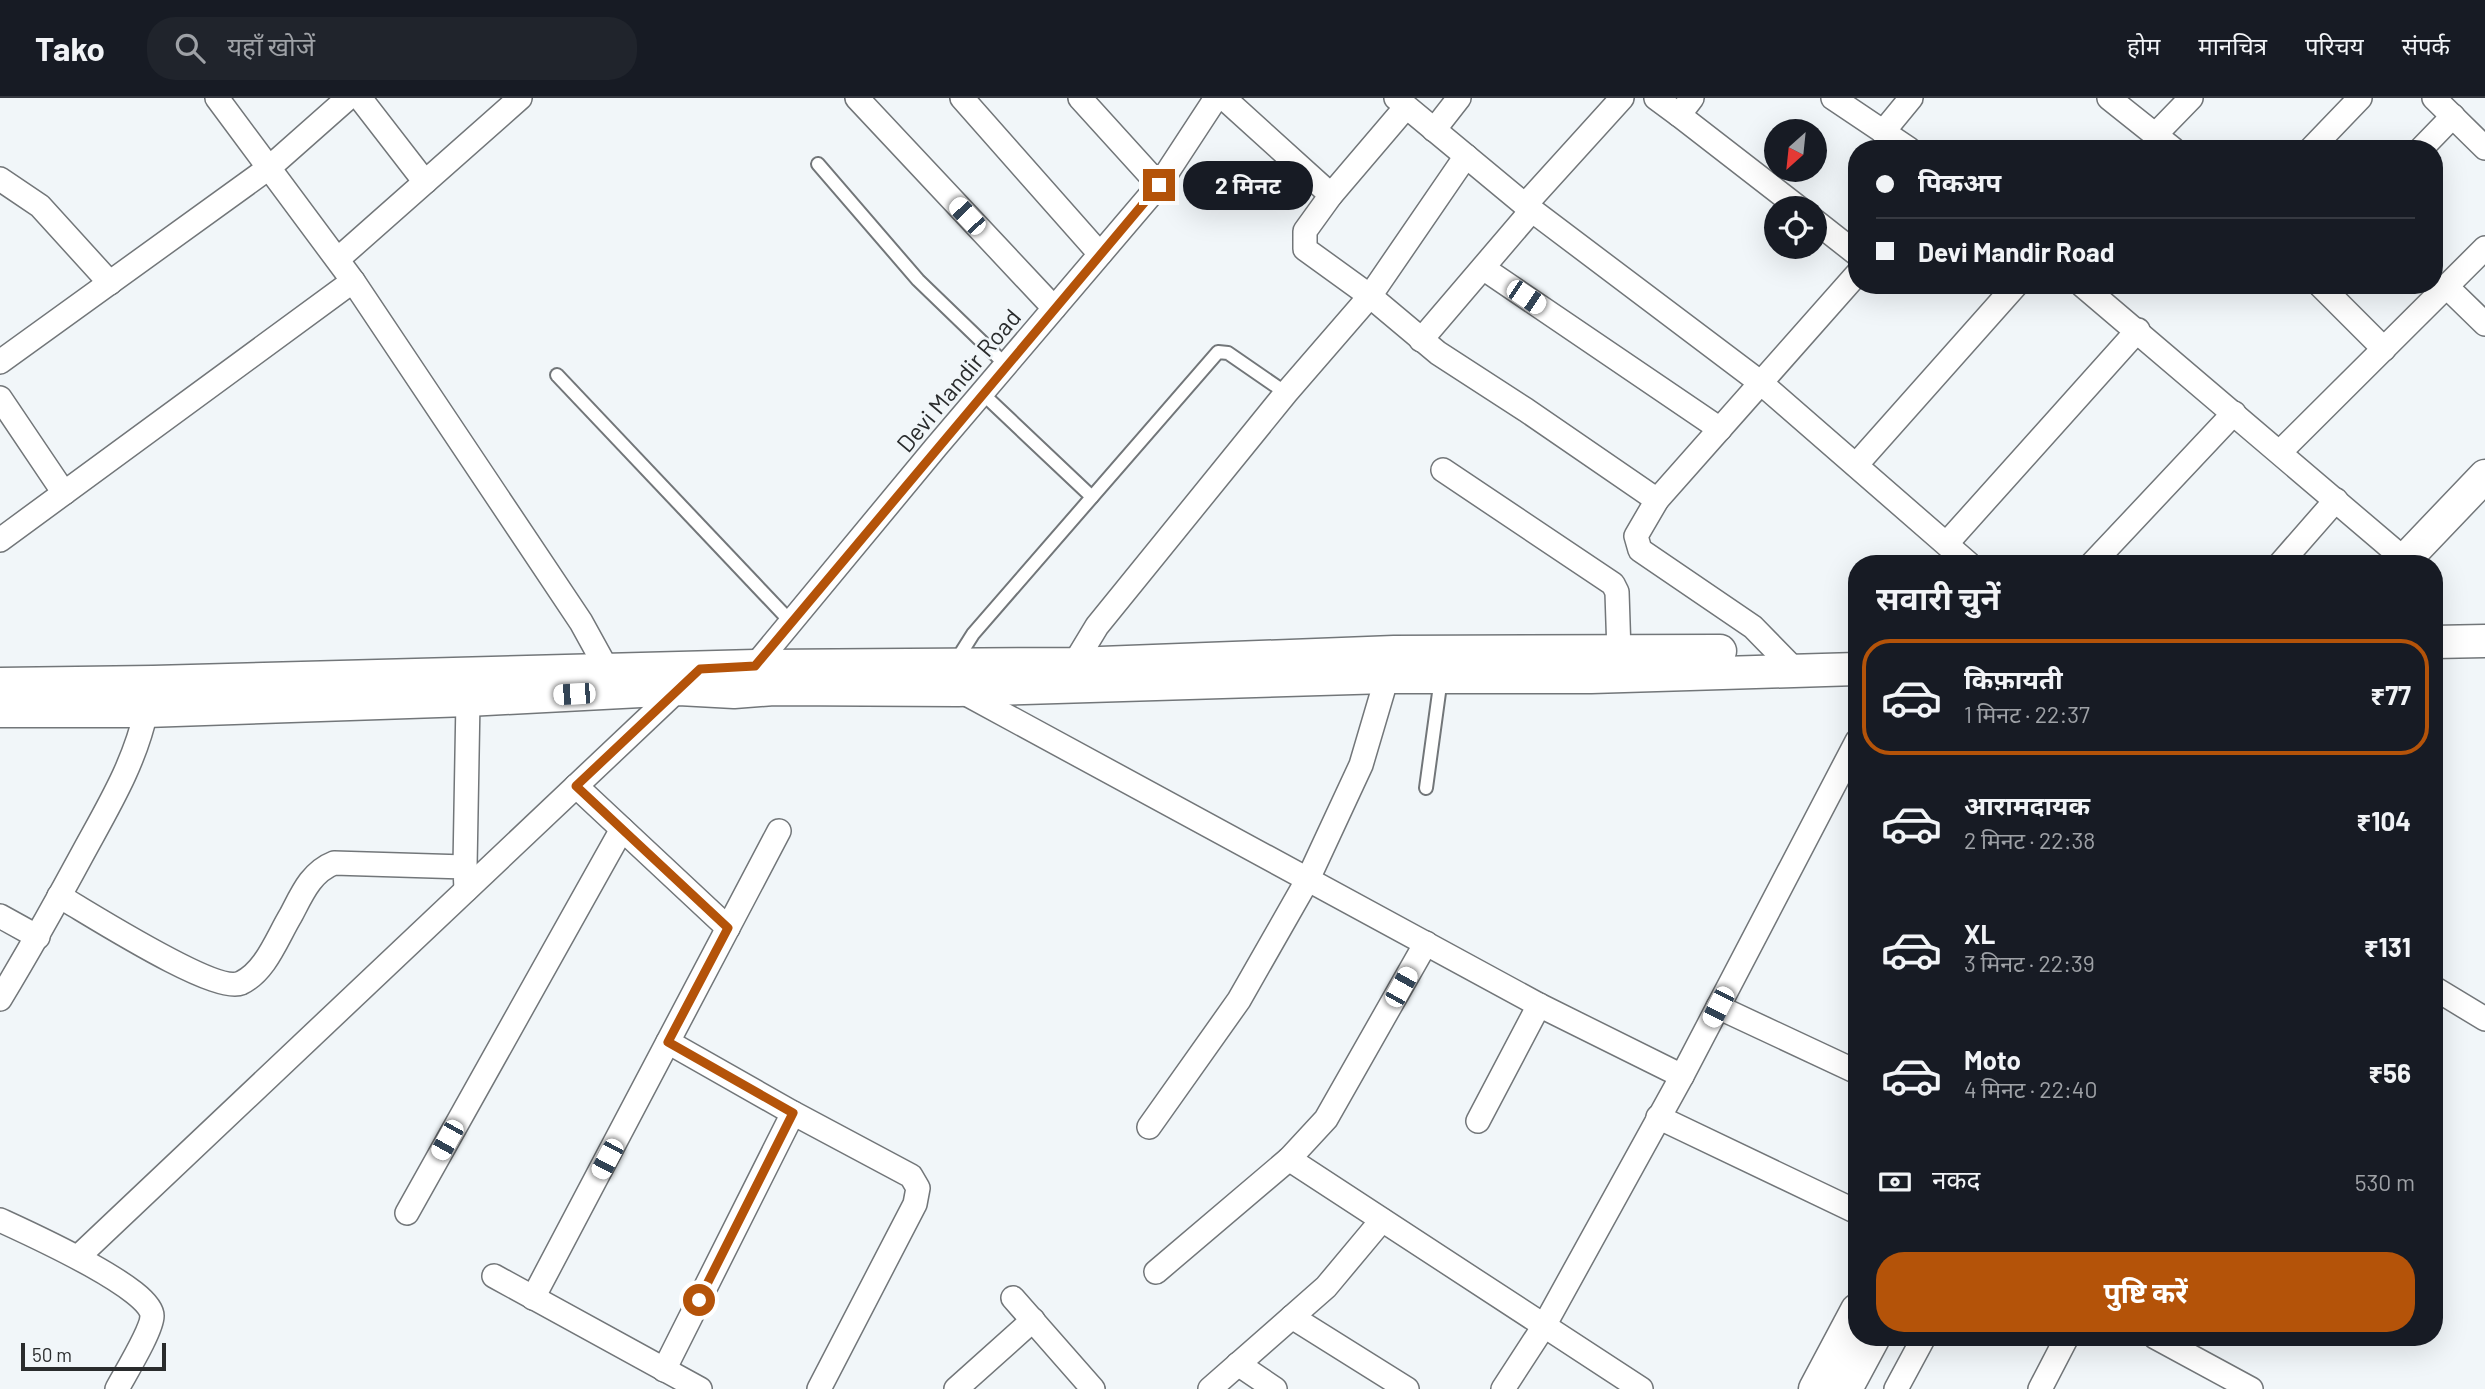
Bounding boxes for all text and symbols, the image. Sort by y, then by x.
search box [147,17,637,80]
text: Tako [35,28,105,68]
icon: search [171,29,209,67]
text: यहाँ खोजें [227,30,315,61]
text: होम [2127,31,2160,60]
text: मानचित्र [2198,31,2267,60]
text: परिचय [2305,31,2364,60]
text: संपर्क [2402,31,2450,60]
north arrow [1764,119,1827,182]
map controls [1764,119,1827,259]
callout: 2 मिनट [1184,160,1313,210]
text: पिकअप [1918,166,2001,197]
route end [1143,169,1175,201]
text: 2 मिनट [1215,171,1281,199]
car [945,193,990,239]
button: locate [1764,196,1827,259]
text: Devi Mandir Road [1918,236,2115,267]
car [1503,277,1550,317]
street label: Devi Mandir Road [890,303,1026,457]
text: सवारी चुनें [1876,578,2000,616]
text: किफ़ायती [1964,663,2063,694]
icon: car [1880,666,1943,729]
text: ₹77 [2370,679,2411,710]
car [553,682,596,706]
text: 1 मिनट · 22:37 [1964,700,2090,728]
text: आरामदायक [1964,789,2090,820]
icon: car [1880,792,1943,855]
text: ₹104 [2356,805,2411,836]
text: 2 मिनट · 22:38 [1964,826,2095,854]
icon: car [1880,918,1943,981]
text: XL [1964,918,1995,949]
text: ₹131 [2364,931,2411,962]
text: 3 मिनट · 22:39 [1964,949,2095,977]
car [1382,964,1421,1010]
car [1700,984,1737,1030]
icon: car [1880,1044,1943,1107]
text: Moto [1964,1044,2021,1075]
text: ₹56 [2368,1057,2411,1088]
text: 4 मिनट · 22:40 [1964,1075,2098,1103]
car [428,1117,467,1163]
car [588,1136,627,1182]
icon: cash [1876,1163,1914,1201]
text: नकद [1932,1163,1980,1194]
text: 530 m [2355,1168,2415,1196]
button: पुष्टि करें [1876,1252,2415,1332]
route start [683,1284,715,1316]
scale bar [21,1340,166,1372]
text: 50 m [32,1343,72,1366]

